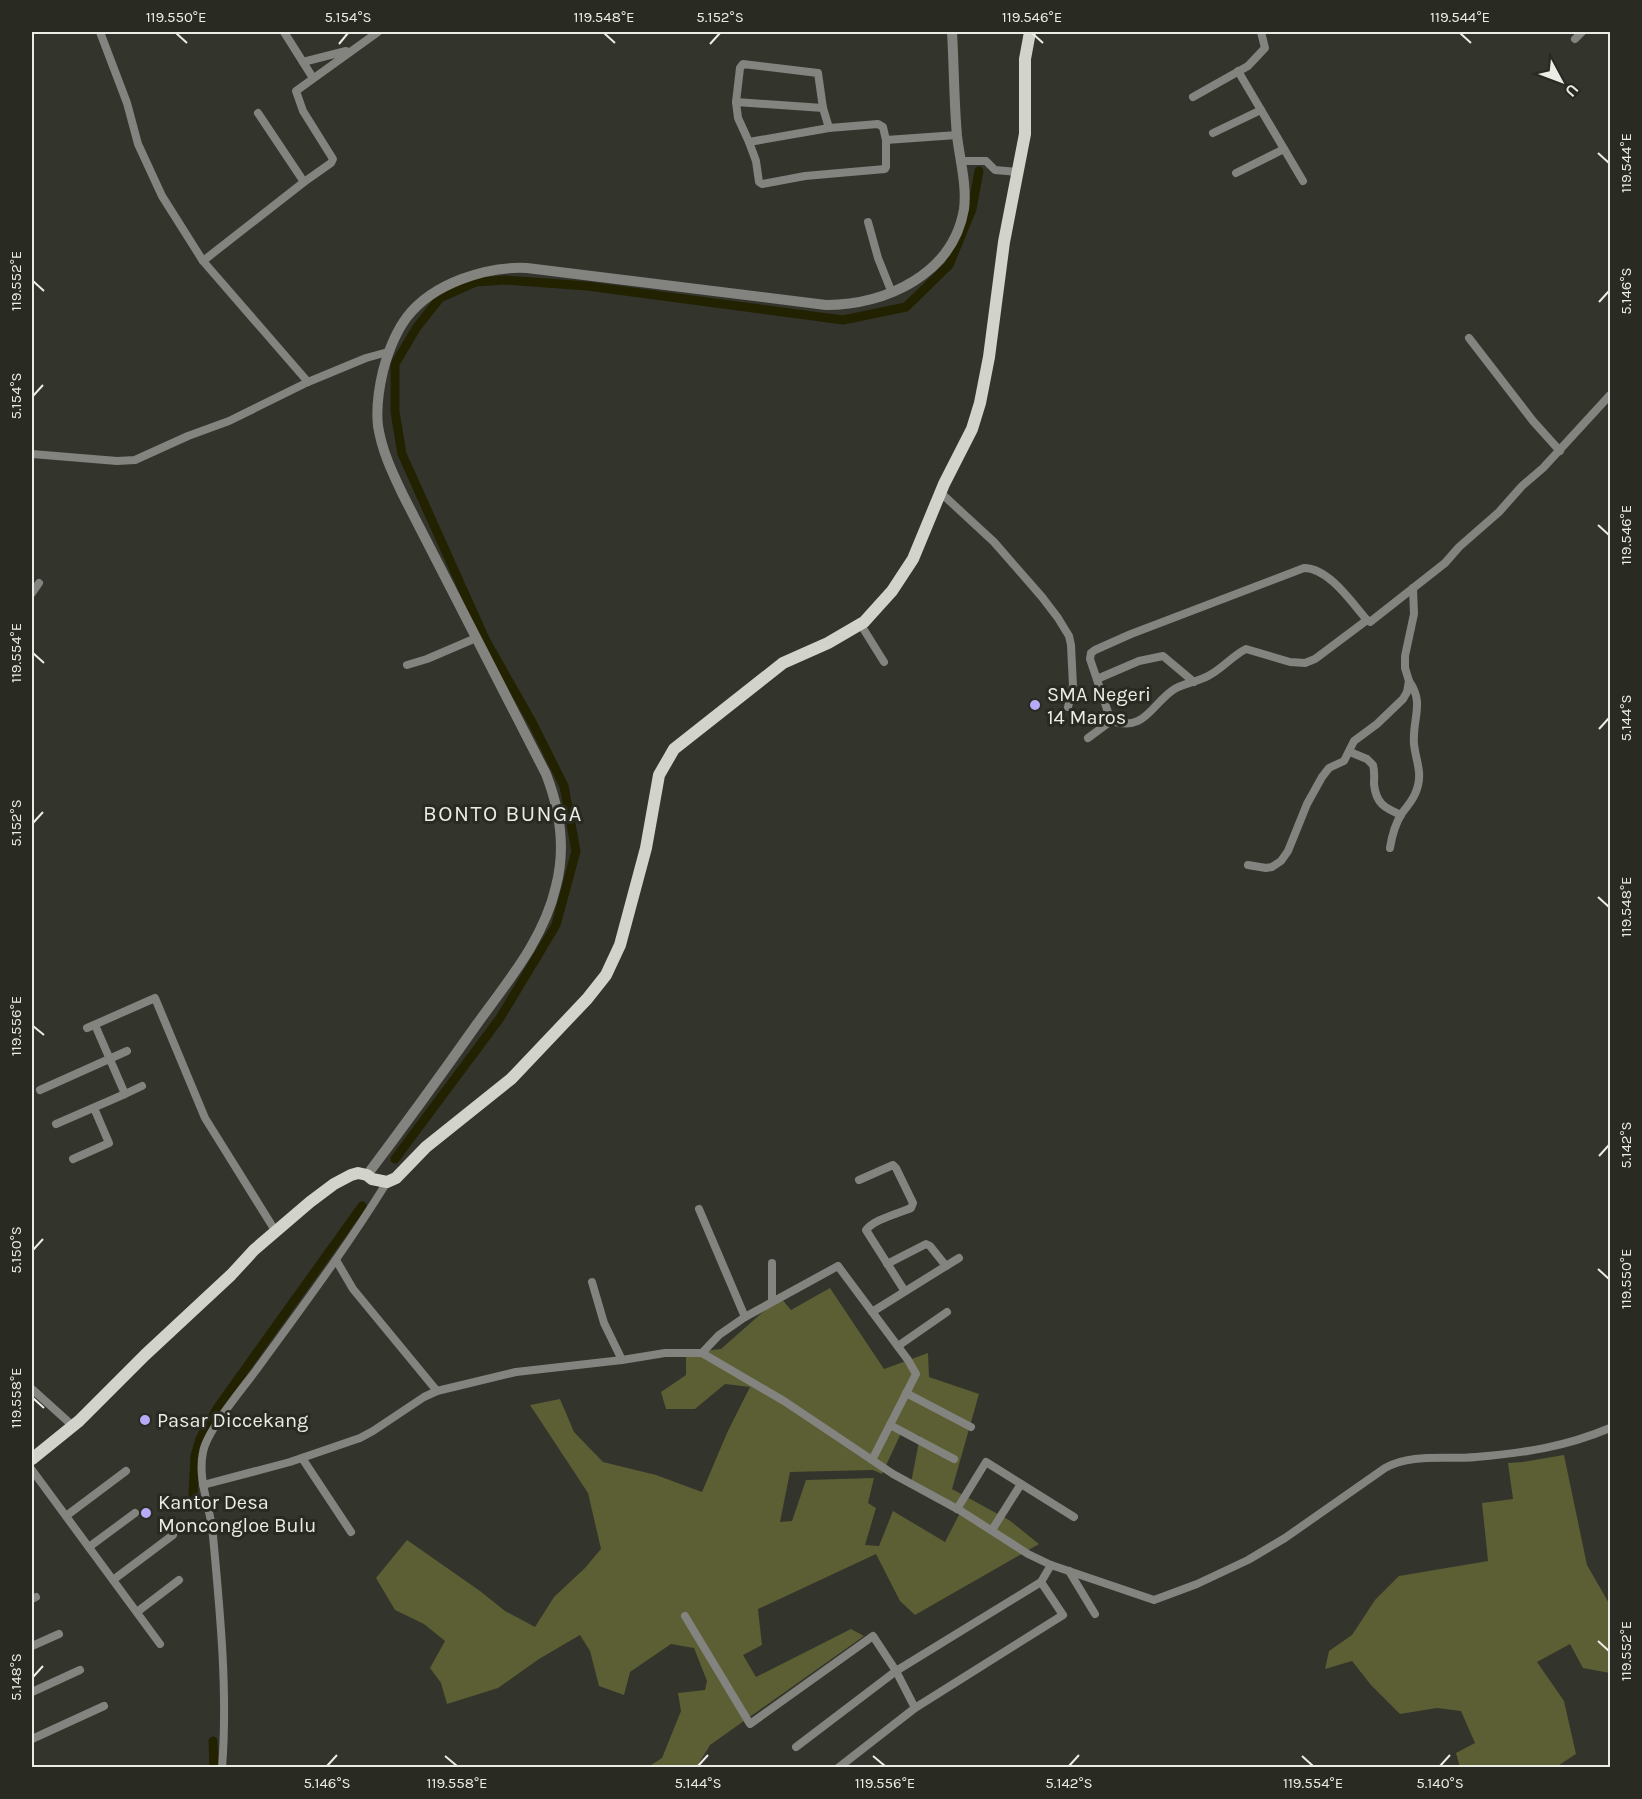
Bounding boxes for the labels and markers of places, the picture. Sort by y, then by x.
place label: SMA Negeri 14 Maros [1047,683,1151,729]
marker: SMA Negeri 14 Maros [1028,698,1042,712]
place label: Pasar Diccekang [157,1409,308,1432]
marker: Pasar Diccekang [138,1413,152,1427]
place label: Kantor Desa Moncongloe Bulu [158,1491,316,1537]
marker: Kantor Desa Moncongloe Bulu [139,1506,153,1520]

